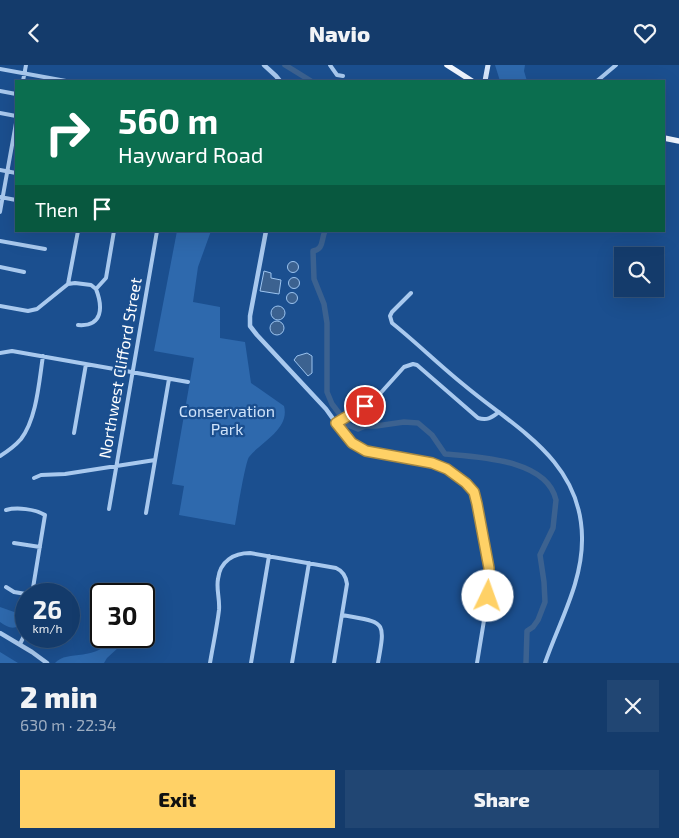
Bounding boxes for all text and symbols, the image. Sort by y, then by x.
icon: back [20,19,48,47]
icon: heart [631,19,659,47]
text: Navio [309,20,370,46]
text: 560 m [118,99,218,141]
icon: right [35,100,100,165]
text: Hayward Road [118,141,263,167]
icon: arrive [88,195,116,223]
text: Then [35,198,78,221]
map controls [614,247,664,297]
button: search [614,247,664,297]
street label: Northwest Clifford Street [94,276,145,460]
pin [344,385,386,427]
icon: arrive [351,392,379,420]
park label: Conservation Park [179,401,275,438]
position arrow [461,569,513,621]
speed limit sign: 30 [90,583,155,648]
text: 26 [33,594,62,624]
text: km/h [33,621,62,635]
text: 2 min [20,678,98,714]
button: close [607,680,659,732]
text: 630 m · 22:34 [20,715,117,734]
button: Exit [20,770,335,828]
button: Share [345,770,659,828]

